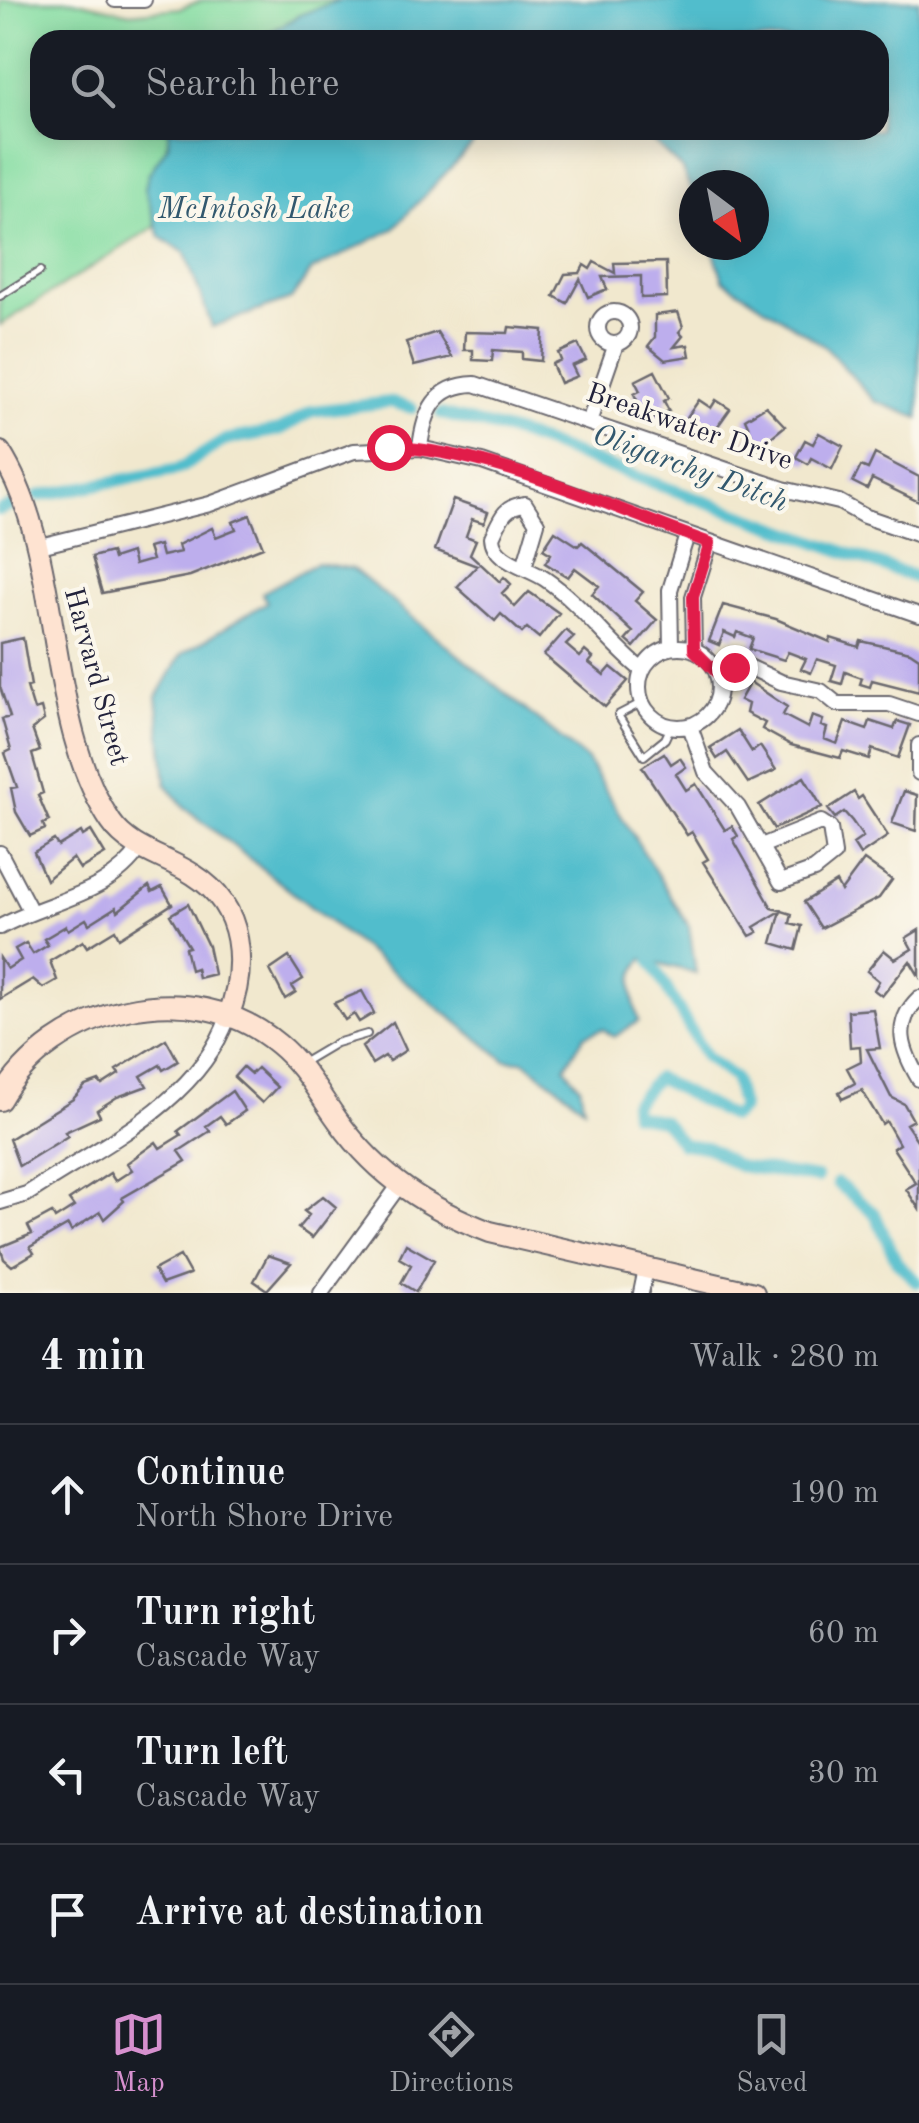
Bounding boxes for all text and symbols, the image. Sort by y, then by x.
search box [30,30,889,140]
icon: search [65,58,120,113]
text: Search here [145,66,340,104]
north arrow [679,170,769,260]
water label: McIntosh Lake [157,195,350,225]
street label: Breakwater Drive [582,380,796,476]
water label: Oligarchy Ditch [588,420,792,518]
route start [367,425,413,471]
street label: Harvard Street [58,585,132,769]
route end [712,645,758,691]
text: 4 min [40,1337,146,1379]
text: Walk · 280 m [689,1342,879,1374]
text: Continue [135,1455,285,1493]
icon: ahead [40,1467,95,1522]
text: 190 m [789,1478,879,1510]
text: North Shore Drive [135,1502,393,1534]
text: Turn right [135,1595,315,1633]
icon: right [40,1607,95,1662]
text: 60 m [808,1618,879,1650]
text: Cascade Way [135,1642,320,1674]
text: Turn left [135,1735,288,1773]
icon: left [40,1747,95,1802]
text: 30 m [808,1758,879,1790]
text: Cascade Way [135,1782,320,1814]
icon: arrive [40,1887,95,1942]
text: Arrive at destination [135,1895,484,1933]
tab: Map [111,2007,166,2102]
tab: Directions [389,2007,514,2102]
tab: Saved [736,2007,808,2102]

